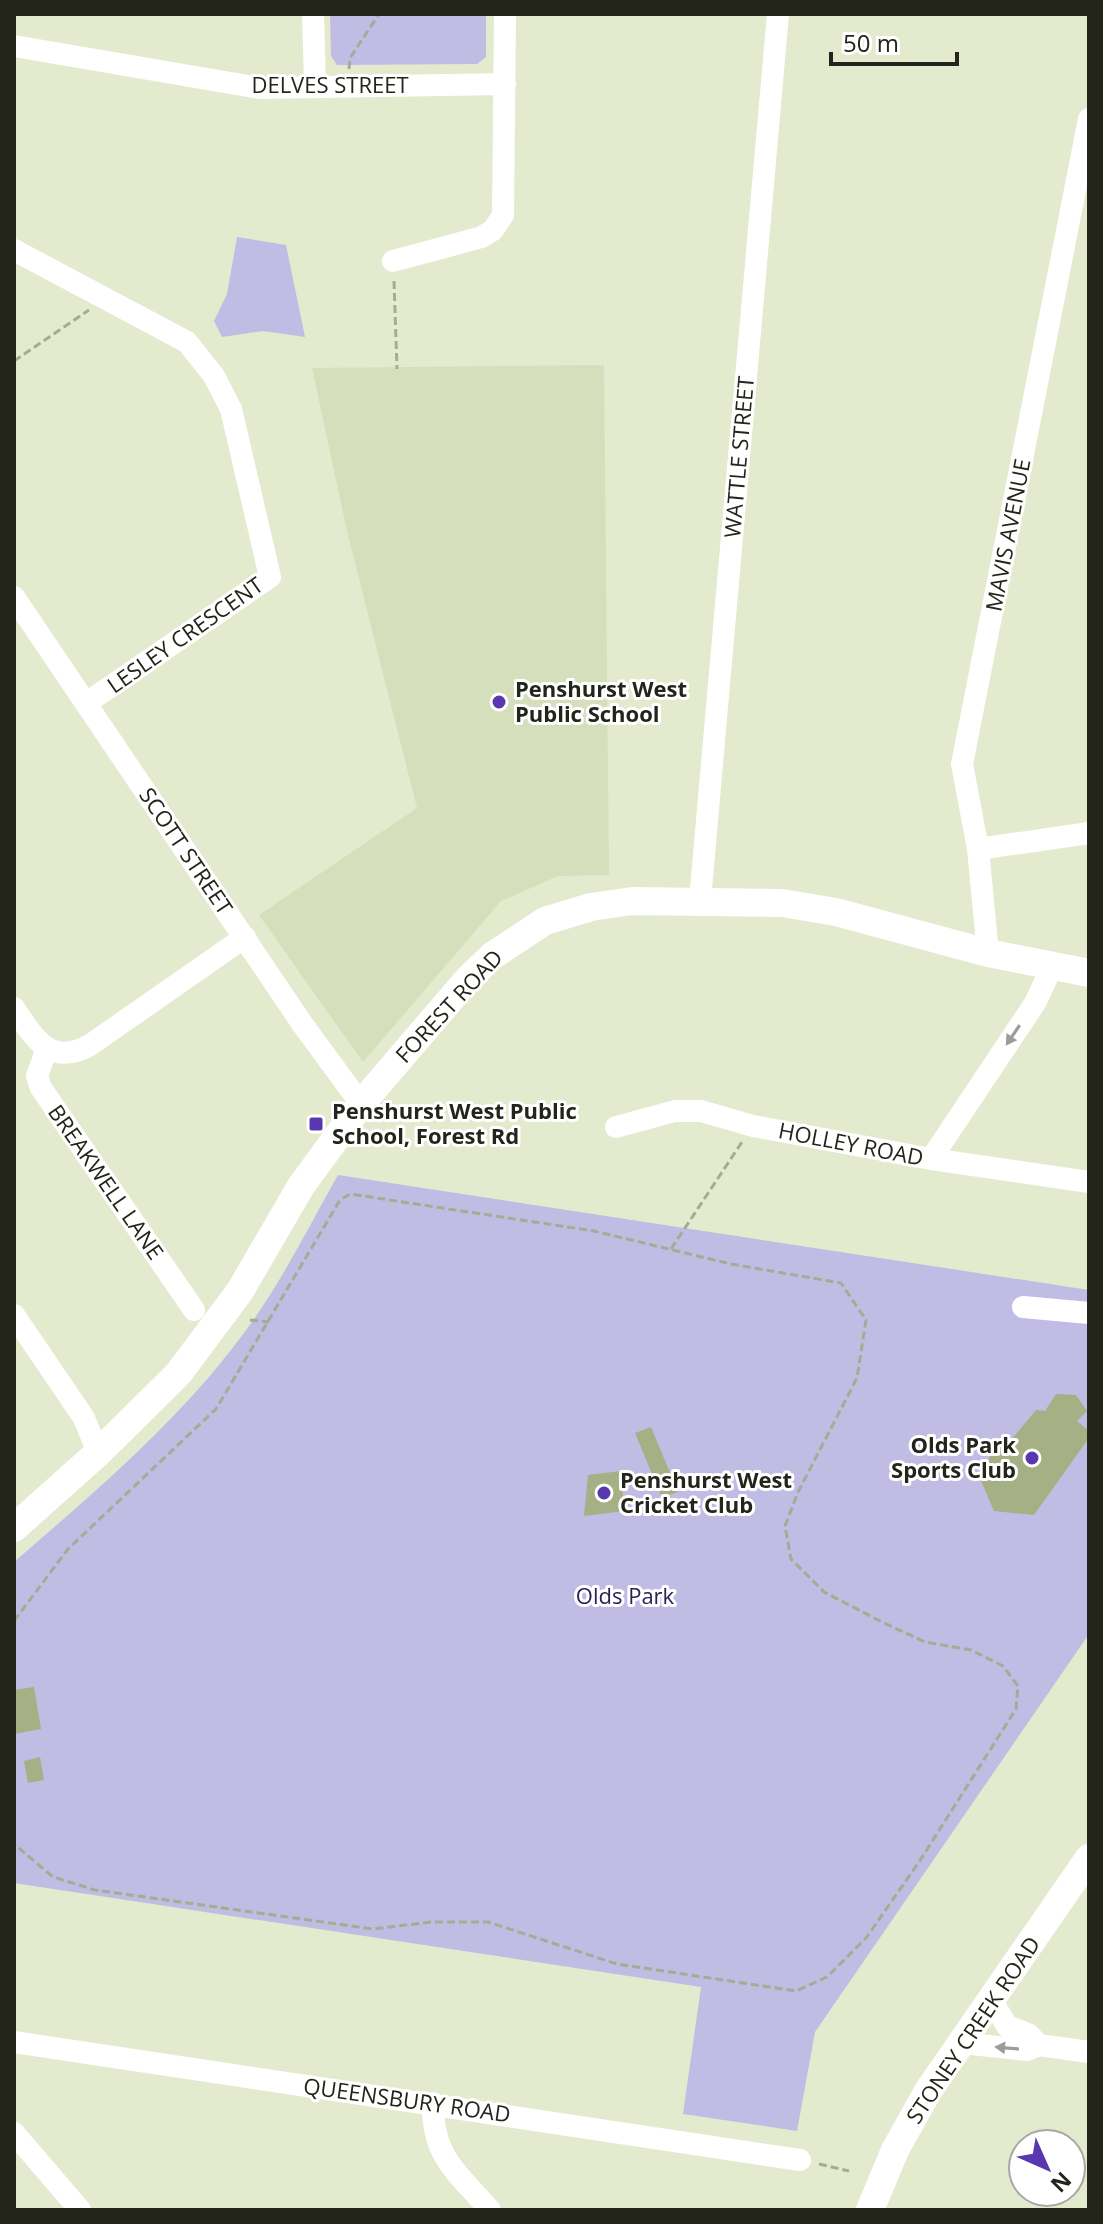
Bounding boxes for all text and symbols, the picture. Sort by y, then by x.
scale bar [831,16,957,66]
text: 50 m [843,26,899,59]
street label: DELVES STREET [251,69,409,99]
street label: WATTLE STREET [716,375,760,539]
street label: MAVIS AVENUE [978,456,1037,614]
street label: LESLEY CRESCENT [100,569,268,699]
place label: Penshurst West Public School [515,673,687,728]
marker: Penshurst West Public School [490,693,508,711]
street label: SCOTT STREET [133,781,240,920]
street label: FOREST ROAD [388,942,509,1068]
one-way arrow [1006,1024,1021,1045]
place label: Penshurst West Public School, Forest Rd [332,1095,577,1150]
street label: BREAKWELL LANE [42,1098,172,1265]
street label: HOLLEY ROAD [776,1114,926,1172]
marker: Penshurst West Public School, Forest Rd [307,1115,325,1133]
place label: Olds Park Sports Club [891,1429,1016,1484]
marker: Olds Park Sports Club [1023,1449,1041,1467]
place label: Penshurst West Cricket Club [620,1464,792,1519]
marker: Penshurst West Cricket Club [595,1484,613,1502]
park label: Olds Park [576,1580,675,1610]
street label: STONEY CREEK ROAD [898,1930,1046,2129]
one-way arrow [994,2041,1019,2054]
street label: QUEENSBURY ROAD [302,2070,513,2128]
north arrow [1007,2128,1087,2208]
text: N [1045,2166,1079,2200]

